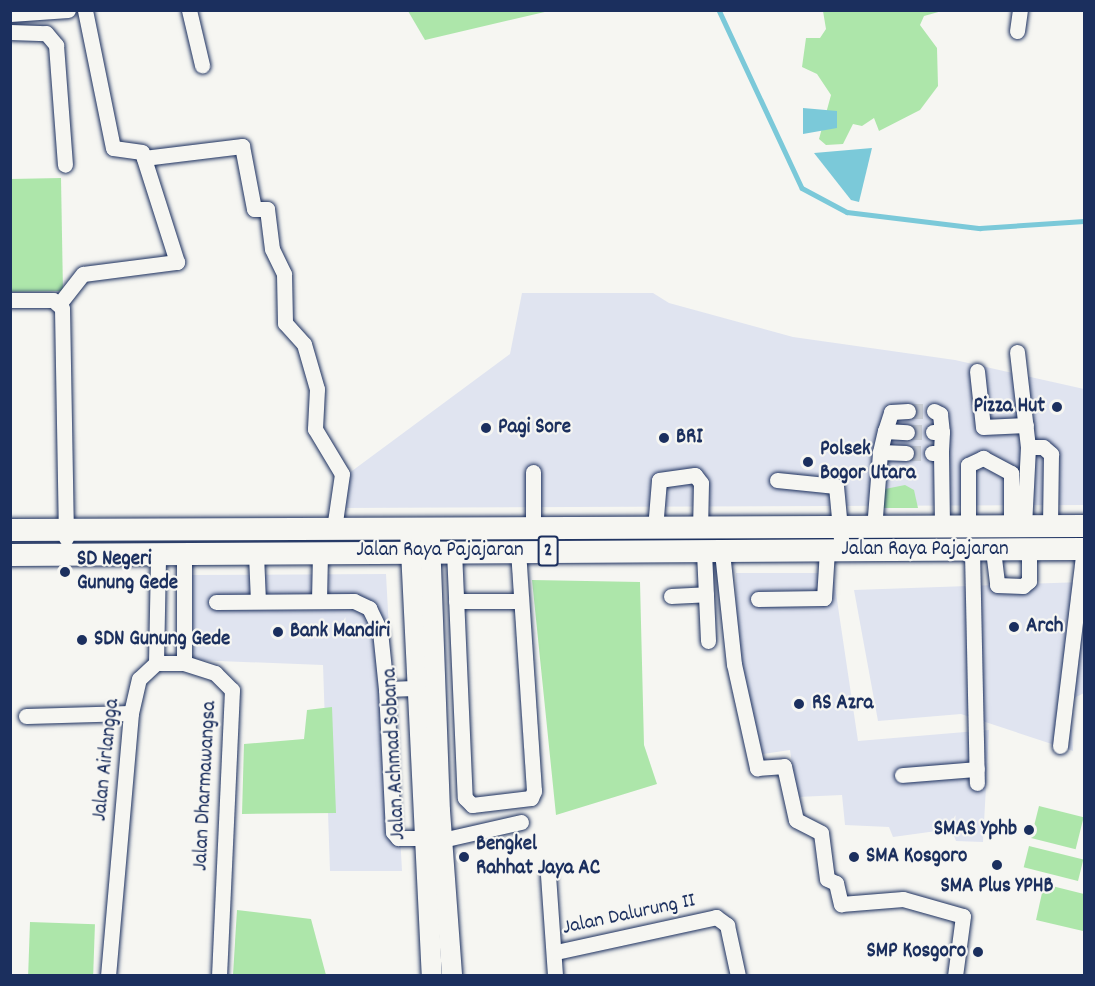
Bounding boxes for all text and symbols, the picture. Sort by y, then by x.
place label: Pizza Hut [973,394,1045,420]
marker: Pizza Hut [1050,400,1064,414]
place label: Pagi Sore [498,415,571,441]
marker: Pagi Sore [479,421,493,435]
place label: BRI [676,425,703,451]
marker: BRI [657,431,671,445]
place label: Polsek Bogor Utara [820,437,916,487]
marker: Polsek Bogor Utara [801,455,815,469]
road number: 2 [538,534,558,568]
street label: Jalan Raya Pajajaran [841,537,1009,563]
street label: Jalan Raya Pajajaran [356,538,524,564]
place label: SD Negeri Gunung Gede [77,547,178,597]
marker: SD Negeri Gunung Gede [58,565,72,579]
place label: Arch [1026,614,1063,640]
place label: Bank Mandiri [290,619,390,645]
marker: Arch [1007,620,1021,634]
marker: Bank Mandiri [271,625,285,639]
place label: SDN Gunung Gede [94,627,230,653]
marker: SDN Gunung Gede [75,633,89,647]
street label: Jalan Achmad Sobana [378,667,412,841]
place label: RS Azra [812,691,873,717]
marker: RS Azra [790,695,808,713]
street label: Jalan Airlangga [88,698,126,822]
street label: Jalan Dharmawangsa [189,700,223,872]
place label: SMAS Yphb [934,817,1017,843]
marker: SMAS Yphb [1022,823,1036,837]
place label: Bengkel Rahhat Jaya AC [476,832,600,882]
place label: SMA Kosgoro [866,844,967,870]
marker: Bengkel Rahhat Jaya AC [457,850,471,864]
marker: SMA Kosgoro [847,850,861,864]
marker: SMA Plus YPHB [990,858,1004,872]
place label: SMA Plus YPHB [940,874,1054,900]
street label: Jalan Dalurung II [560,889,698,941]
place label: SMP Kosgoro [867,939,966,965]
marker: SMP Kosgoro [971,945,985,959]

